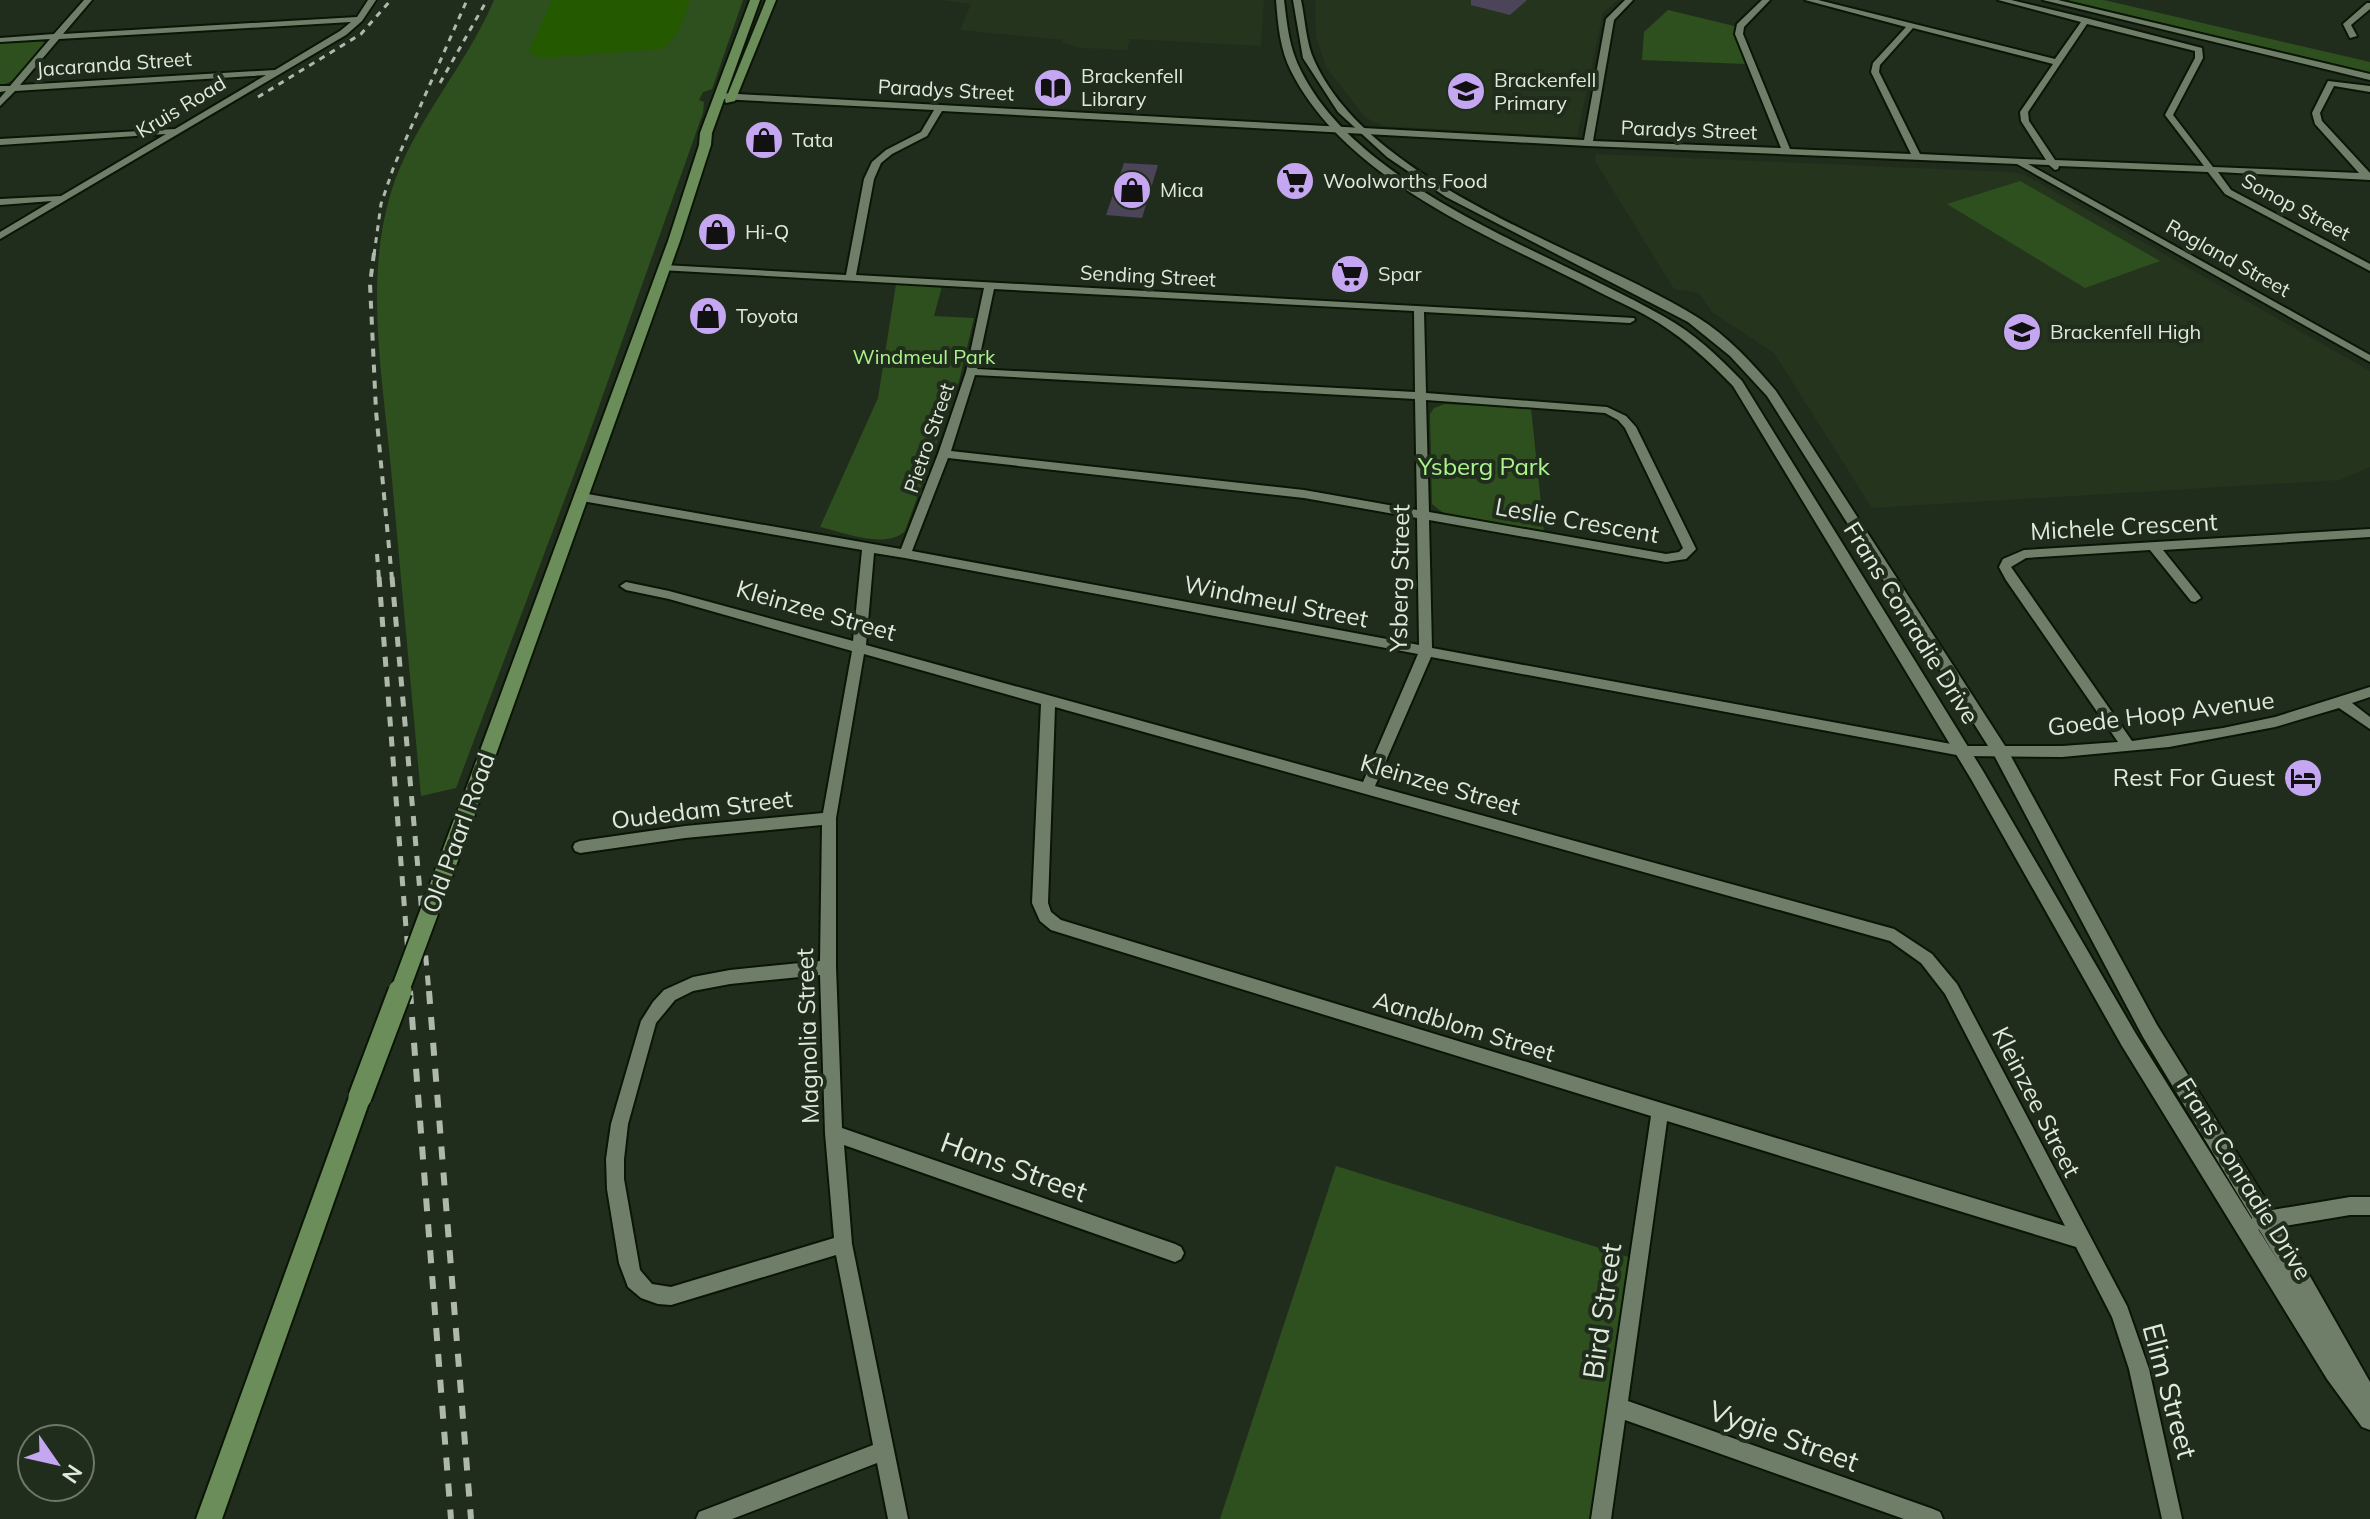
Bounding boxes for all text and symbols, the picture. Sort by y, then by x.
street label: Jacaranda Street [35,46,193,81]
place label: Brackenfell Library [1081,63,1183,111]
library icon: Brackenfell Library [1032,67,1074,109]
place label: Brackenfell Primary [1494,67,1596,115]
street label: Kruis Road [131,70,230,143]
school or university icon: Brackenfell Primary [1445,70,1487,112]
street label: Paradys Street [877,73,1015,106]
street label: Paradys Street [1620,115,1758,144]
shop icon: Tata [743,119,785,161]
place label: Tata [792,127,834,152]
supermarket icon: Woolworths Food [1274,160,1316,202]
street label: Sonop Street [2238,167,2355,246]
place label: Woolworths Food [1323,168,1488,193]
shop icon: Mica [1111,169,1153,211]
place label: Mica [1160,177,1204,202]
shop icon: Hi-Q [696,211,738,253]
street label: Rogland Street [2162,213,2295,302]
place label: Hi-Q [745,219,789,244]
supermarket icon: Spar [1329,253,1371,295]
street label: Sending Street [1079,259,1217,292]
place label: Spar [1378,261,1422,286]
shop icon: Toyota [687,295,729,337]
place label: Toyota [736,303,799,328]
school or university icon: Brackenfell High [2001,311,2043,353]
place label: Brackenfell High [2050,319,2201,344]
park label: Windmeul Park [853,344,996,369]
street label: Pietro Street [898,380,959,496]
park label: Ysberg Park [1417,451,1551,481]
street label: Leslie Crescent [1493,491,1661,549]
street label: Ysberg Street [1383,504,1415,653]
street label: Michele Crescent [2030,506,2218,546]
street label: Frans Conradie Drive [1838,516,1986,729]
street label: Windmeul Street [1181,568,1371,634]
street label: Kleinzee Street [733,573,900,647]
street label: Goede Hoop Avenue [2046,684,2276,742]
street label: Kleinzee Street [1357,747,1524,821]
street label: Old Paarl Road [415,748,501,917]
hotel icon: Rest For Guest [2282,757,2324,799]
place label: Rest For Guest [2113,762,2275,792]
street label: Oudedam Street [610,783,794,835]
street label: Magnolia Street [789,948,825,1124]
street label: Aandblom Street [1370,984,1559,1068]
street label: Kleinzee Street [1986,1021,2088,1182]
street label: Frans Conradie Drive [2171,1072,2319,1285]
street label: Hans Street [936,1124,1092,1209]
street label: Bird Street [1575,1240,1628,1381]
street label: Elim Street [2136,1319,2205,1463]
street label: Vygie Street [1704,1392,1864,1479]
north arrow [16,1423,96,1503]
text: N [56,1459,89,1489]

